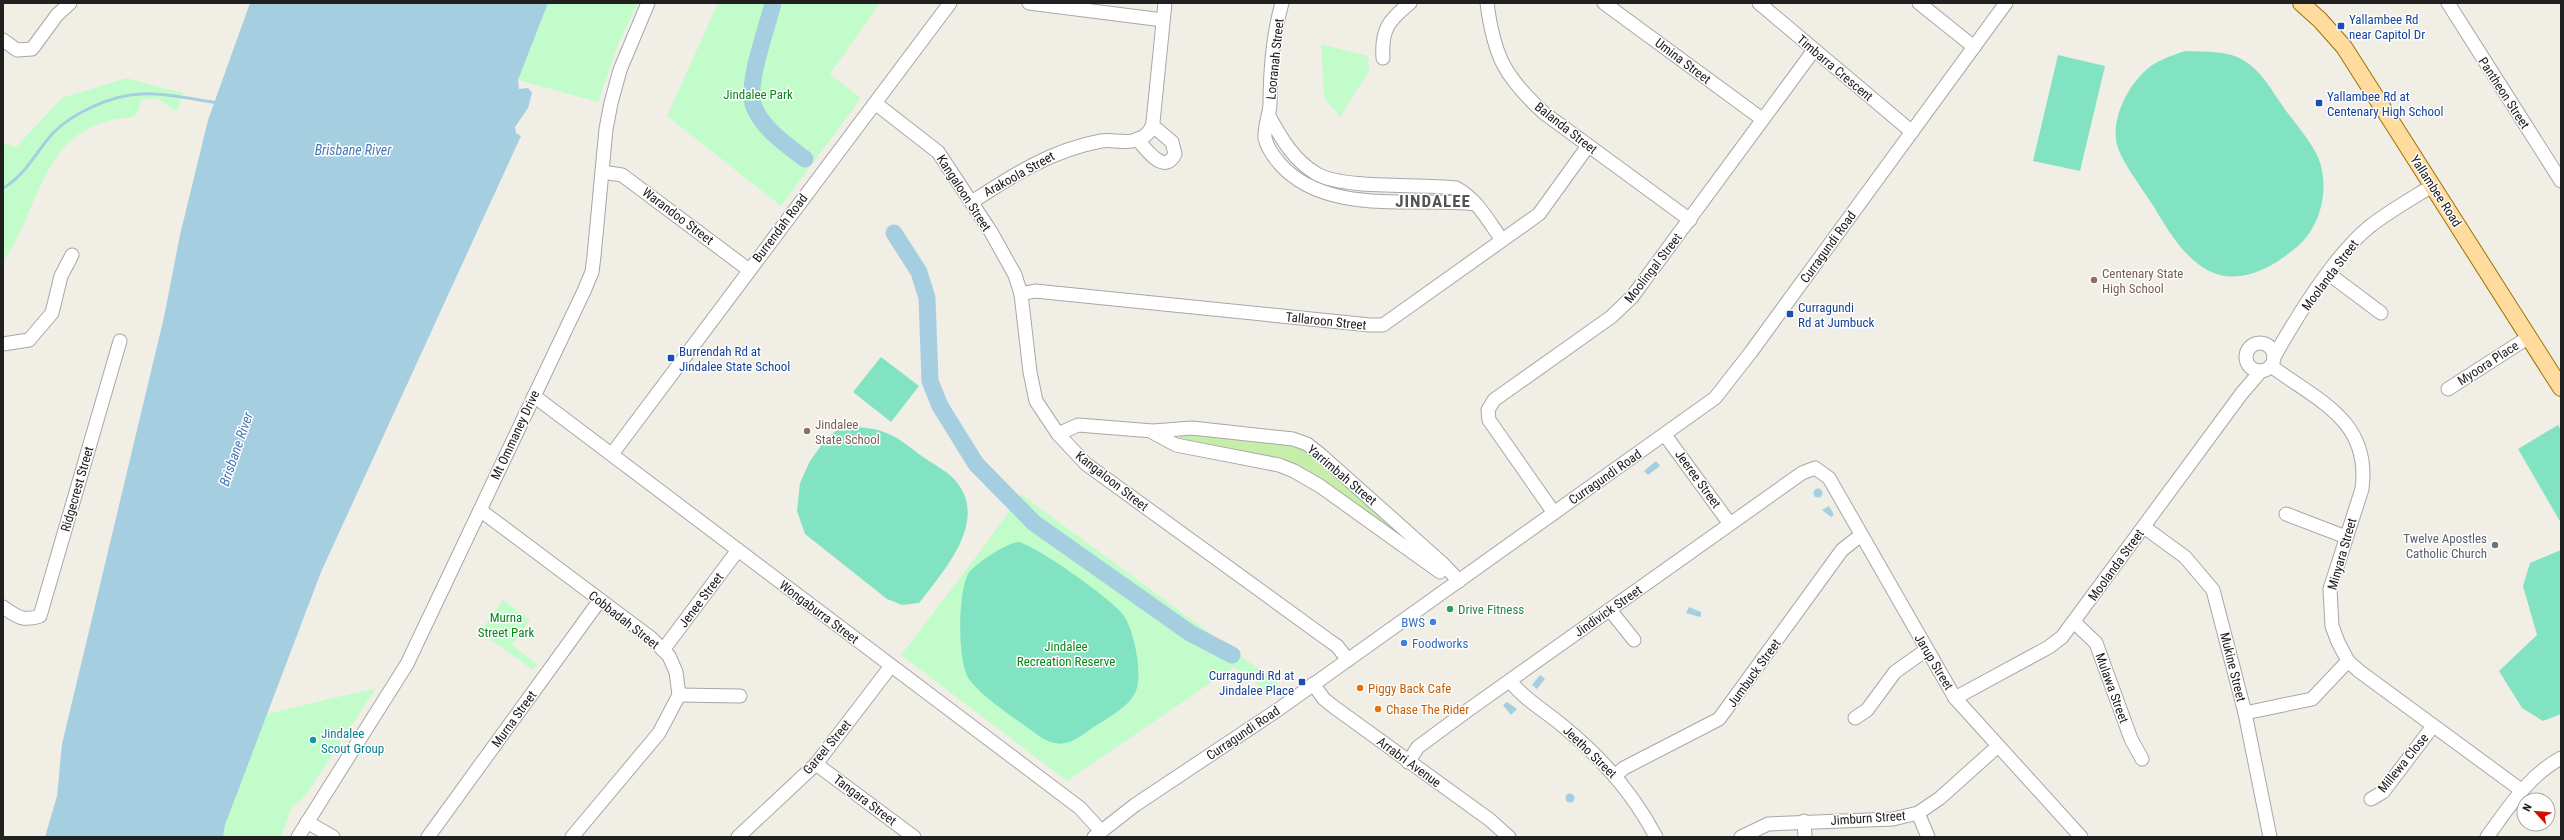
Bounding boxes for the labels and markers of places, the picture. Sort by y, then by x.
place label: Yallambee Rd near Capitol Dr [2349,12,2425,42]
marker: Yallambee Rd near Capitol Dr [2336,21,2346,31]
place label: Yallambee Rd at Centenary High School [2327,89,2443,119]
marker: Yallambee Rd at Centenary High School [2314,98,2324,108]
place label: Centenary State High School [2102,266,2183,296]
marker: Centenary State High School [2089,275,2099,285]
place label: Curragundi Rd at Jumbuck [1798,300,1874,330]
marker: Curragundi Rd at Jumbuck [1785,309,1795,319]
place label: Burrendah Rd at Jindalee State School [679,344,790,374]
marker: Burrendah Rd at Jindalee State School [666,353,676,363]
place label: Jindalee State School [815,417,880,447]
marker: Jindalee State School [802,426,812,436]
place label: Twelve Apostles Catholic Church [2403,531,2487,561]
marker: Twelve Apostles Catholic Church [2490,540,2500,550]
place label: Drive Fitness [1458,602,1524,617]
marker: Drive Fitness [1445,604,1455,614]
place label: BWS [1401,615,1425,630]
marker: BWS [1428,617,1438,627]
place label: Foodworks [1412,636,1468,651]
marker: Foodworks [1399,638,1409,648]
place label: Curragundi Rd at Jindalee Place [1209,668,1294,698]
marker: Curragundi Rd at Jindalee Place [1297,677,1307,687]
place label: Piggy Back Cafe [1368,681,1451,696]
marker: Piggy Back Cafe [1355,683,1365,693]
place label: Chase The Rider [1386,702,1469,717]
marker: Chase The Rider [1373,704,1383,714]
place label: Jindalee Scout Group [321,726,384,756]
marker: Jindalee Scout Group [308,735,318,745]

